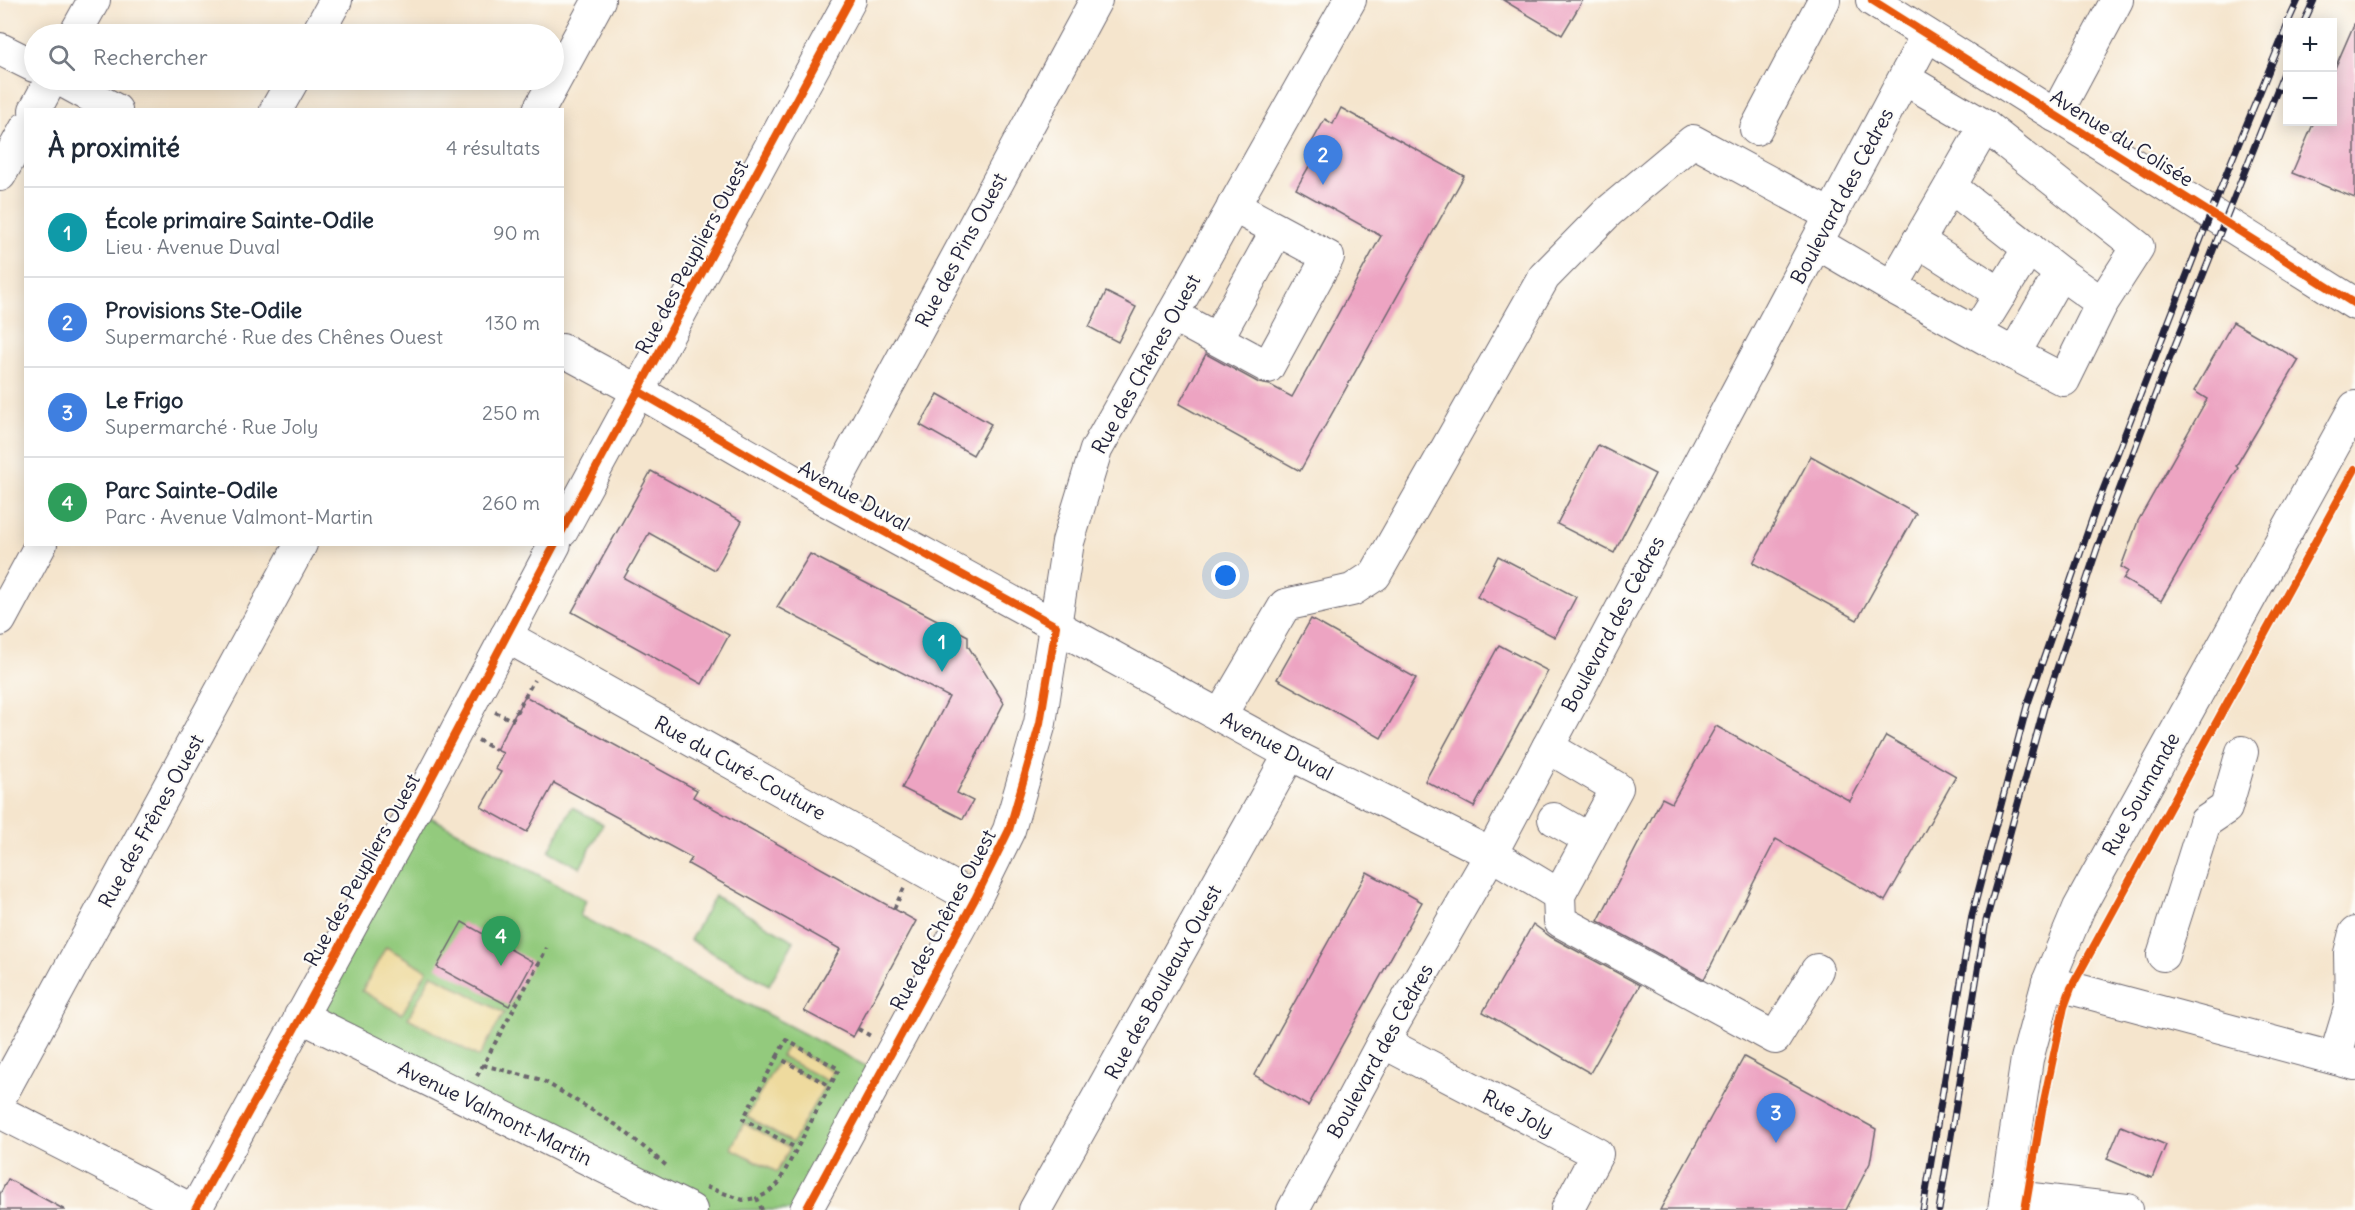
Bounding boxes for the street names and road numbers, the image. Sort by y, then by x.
street label: Avenue du Colisée [2046,84,2198,192]
street label: Boulevard des Cèdres [1785,104,1899,288]
street label: Rue des Peupliers Ouest [630,155,754,358]
street label: Rue des Pins Ouest [909,168,1012,331]
street label: Rue des Chênes Ouest [1086,269,1205,458]
street label: Avenue Duval [794,455,914,536]
street label: Boulevard des Cèdres [1556,532,1670,716]
street label: Avenue Duval [1217,706,1337,786]
street label: Rue du Curé-Couture [650,710,830,825]
street label: Rue Soumande [2096,728,2185,860]
street label: Rue des Frênes Ouest [92,729,209,912]
street label: Rue des Peupliers Ouest [298,769,425,971]
street label: Rue des Chênes Ouest [884,825,1001,1015]
street label: Rue des Bouleaux Ouest [1099,880,1227,1083]
street label: Boulevard des Cèdres [1321,959,1438,1142]
street label: Avenue Valmont-Martin [394,1055,596,1170]
street label: Rue Joly [1478,1083,1558,1142]

